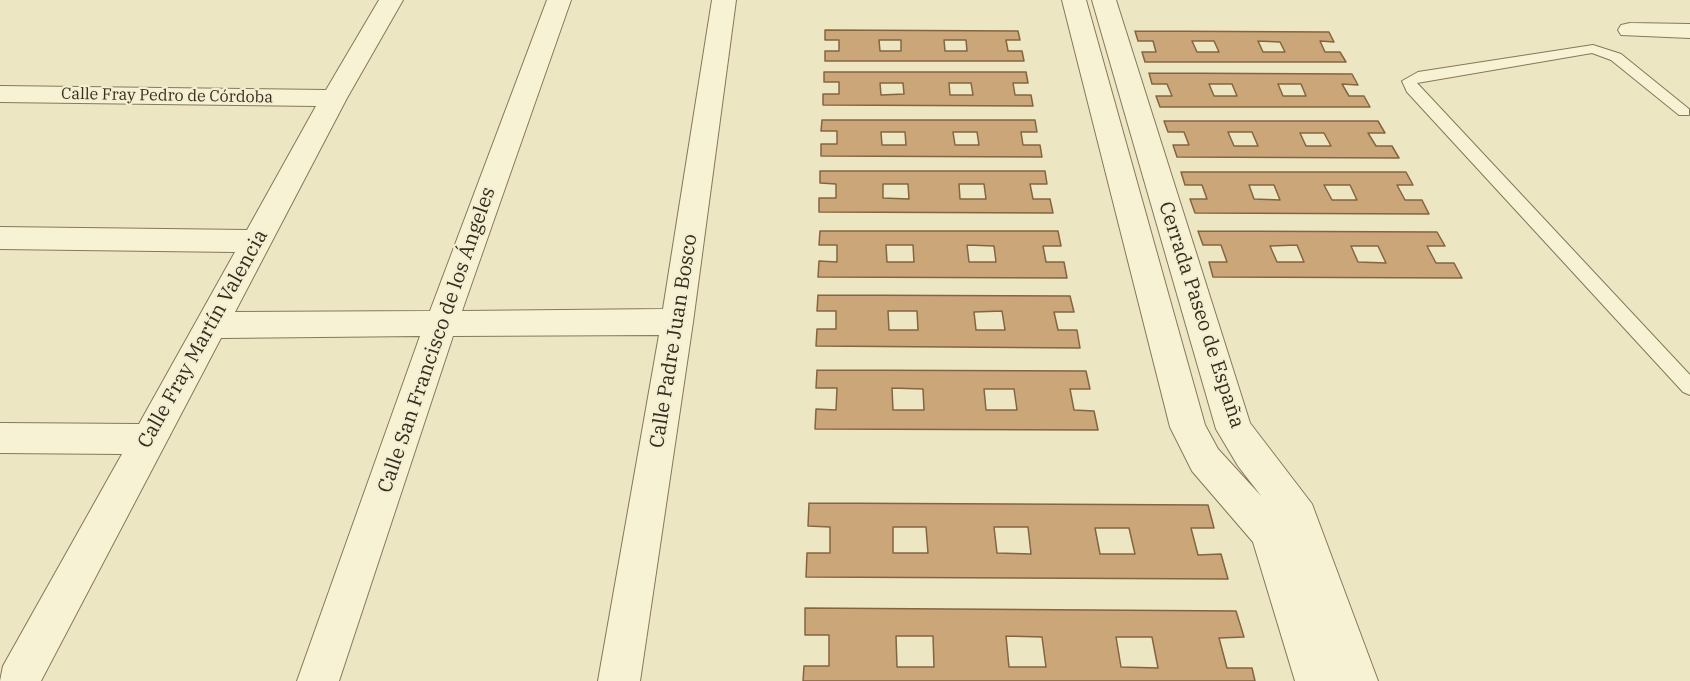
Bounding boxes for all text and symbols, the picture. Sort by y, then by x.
street label: Calle Fray Pedro de Córdoba [61,85,273,107]
street label: Calle San Francisco de los Ángeles [373,184,501,496]
street label: Cerrada Paseo de España [1153,199,1249,431]
street label: Calle Fray Martín Valencia [133,226,273,452]
street label: Calle Padre Juan Bosco [645,232,703,450]

